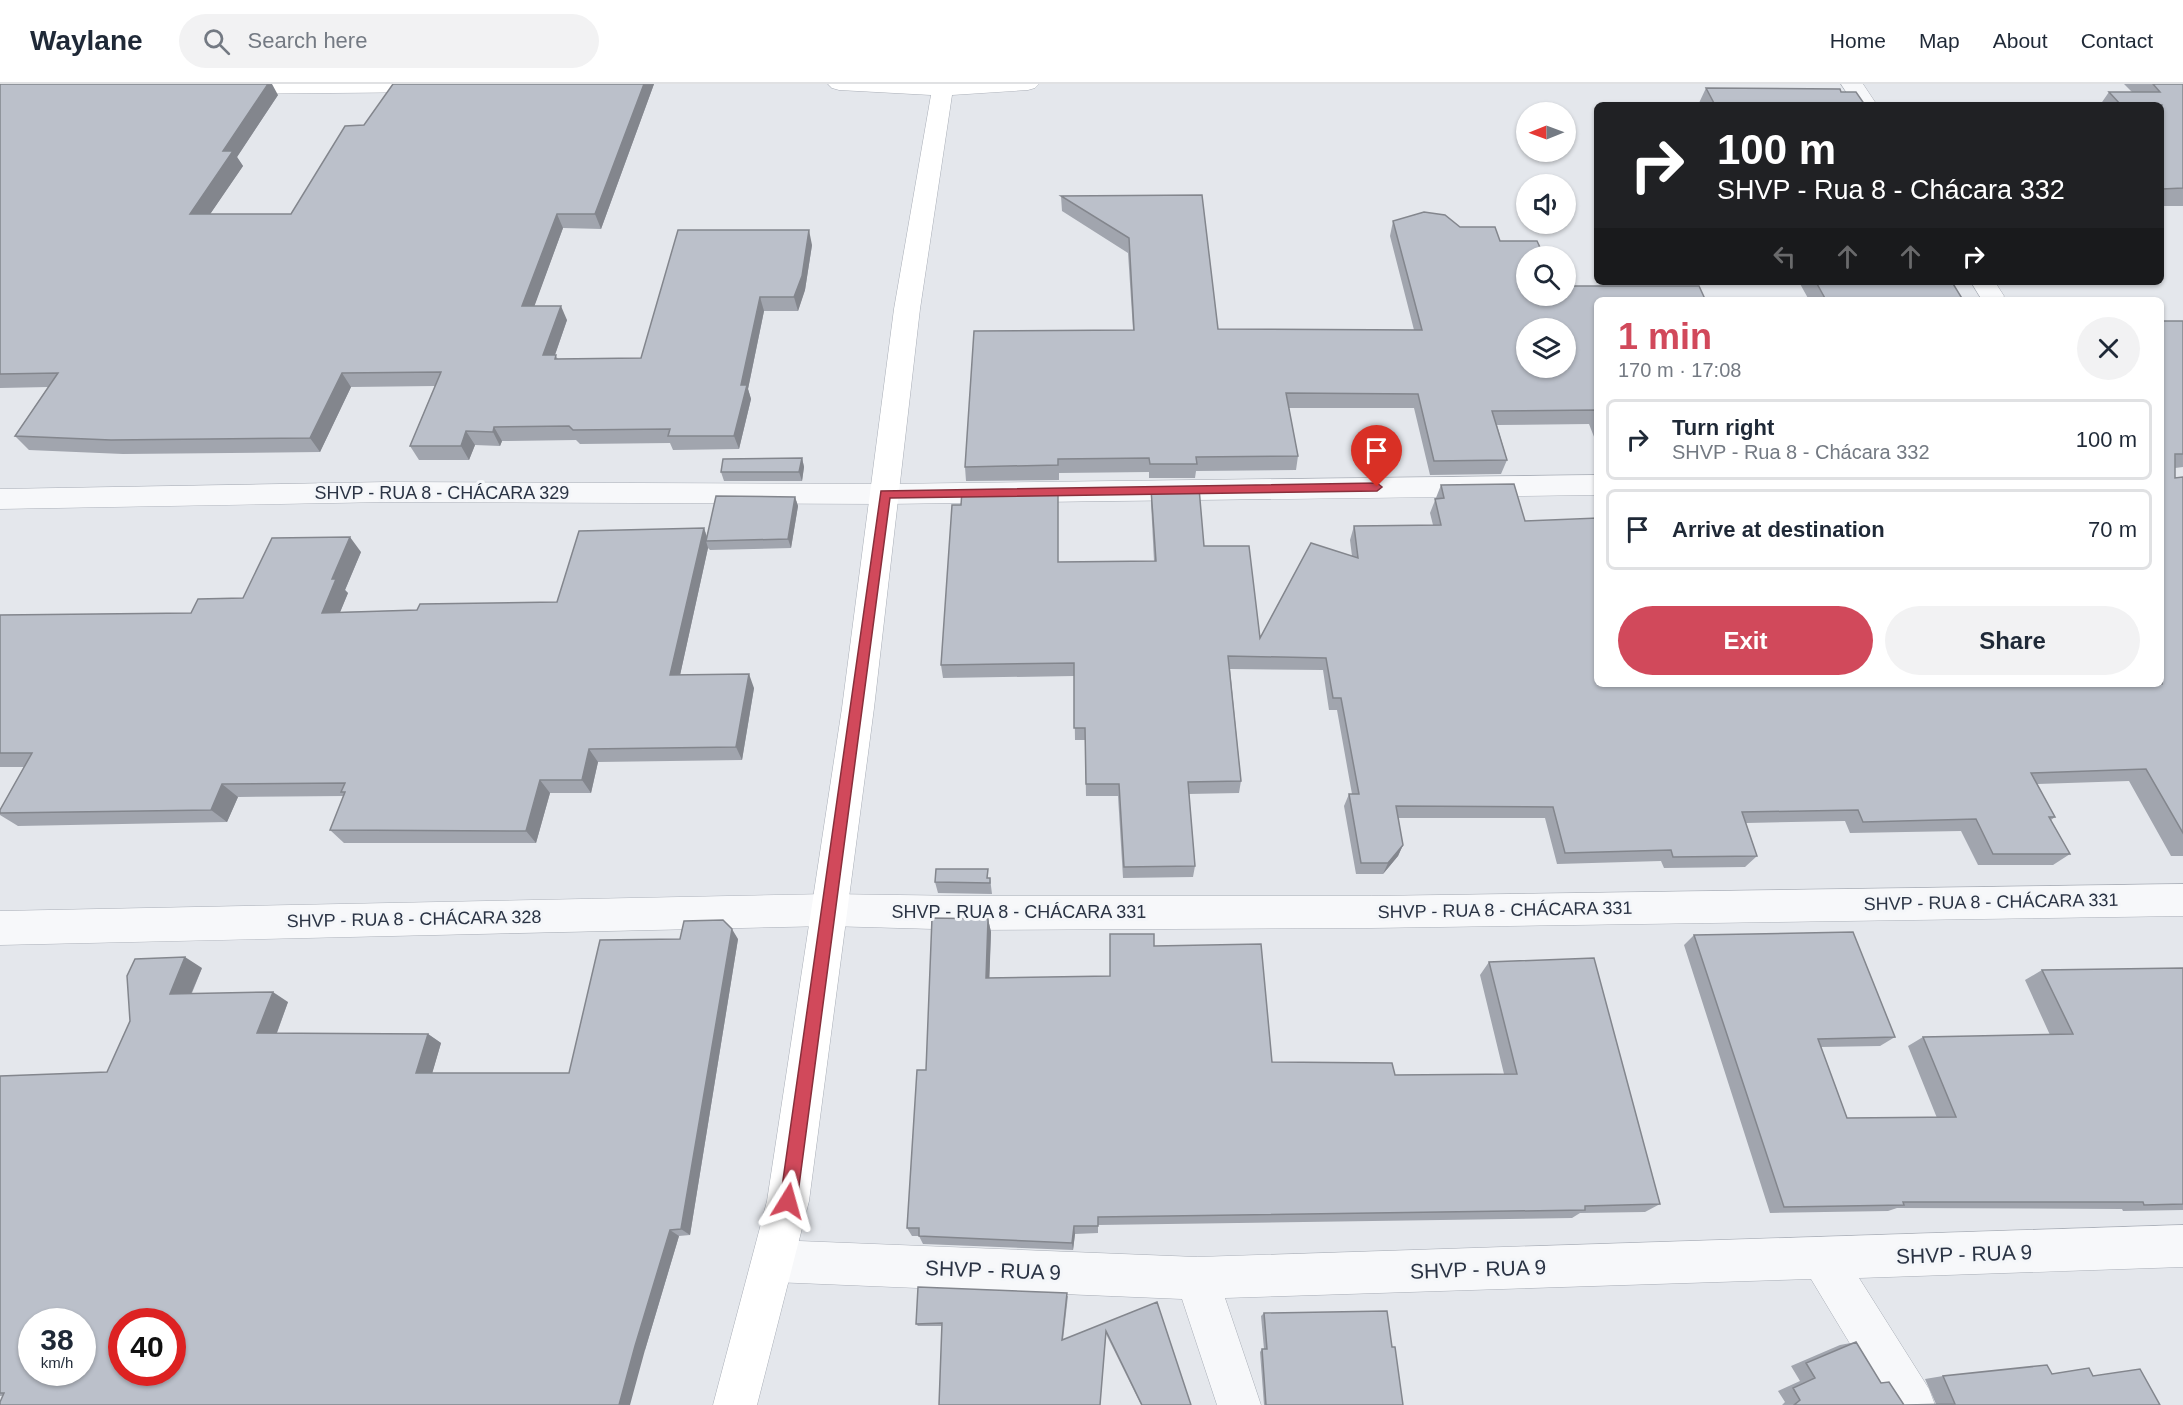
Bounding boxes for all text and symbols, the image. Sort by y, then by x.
search box [179,14,599,68]
text: Waylane [30,25,143,56]
icon: search [200,25,233,58]
text: Search here [248,28,367,53]
text: Home [1830,29,1886,52]
text: Map [1919,29,1960,52]
text: About [1993,29,2048,52]
text: Contact [2081,29,2153,52]
north arrow [1516,102,1576,162]
map controls [1516,102,1576,378]
icon: right [1618,126,1696,204]
text: 100 m [1717,126,1836,173]
button: sound [1516,174,1576,234]
text: SHVP - Rua 8 - Chácara 332 [1717,175,2065,205]
icon: left [1768,240,1801,273]
icon: ahead [1831,240,1864,273]
icon: ahead [1894,240,1927,273]
icon: right [1957,240,1990,273]
button: search [1516,246,1576,306]
text: 1 min [1618,316,1712,357]
button: close [2077,317,2140,380]
button: layers [1516,318,1576,378]
text: 170 m · 17:08 [1618,359,1741,381]
text: Turn right [1672,415,1774,440]
icon: right [1621,423,1654,456]
pin [1351,425,1402,487]
text: 100 m [2076,427,2137,452]
icon: arrive [1360,434,1393,467]
text: SHVP - Rua 8 - Chácara 332 [1672,441,1930,463]
street label: SHVP - RUA 8 - CHÁCARA 329 [315,483,569,503]
icon: arrive [1621,513,1654,546]
text: Arrive at destination [1672,517,1885,542]
text: 70 m [2088,517,2137,542]
button: Exit [1618,606,1873,675]
button: Share [1885,606,2140,675]
street label: SHVP - RUA 8 - CHÁCARA 331 [1863,890,2119,914]
street label: SHVP - RUA 8 - CHÁCARA 331 [1377,898,1633,922]
street label: SHVP - RUA 8 - CHÁCARA 331 [892,902,1146,922]
street label: SHVP - RUA 8 - CHÁCARA 328 [286,907,542,931]
position arrow [756,1169,820,1233]
street label: SHVP - RUA 9 [1896,1240,2032,1268]
street label: SHVP - RUA 9 [1410,1255,1546,1283]
street label: SHVP - RUA 9 [925,1256,1061,1284]
speed limit sign: 40 [108,1308,186,1386]
text: 38 [40,1323,74,1356]
text: km/h [41,1354,73,1371]

